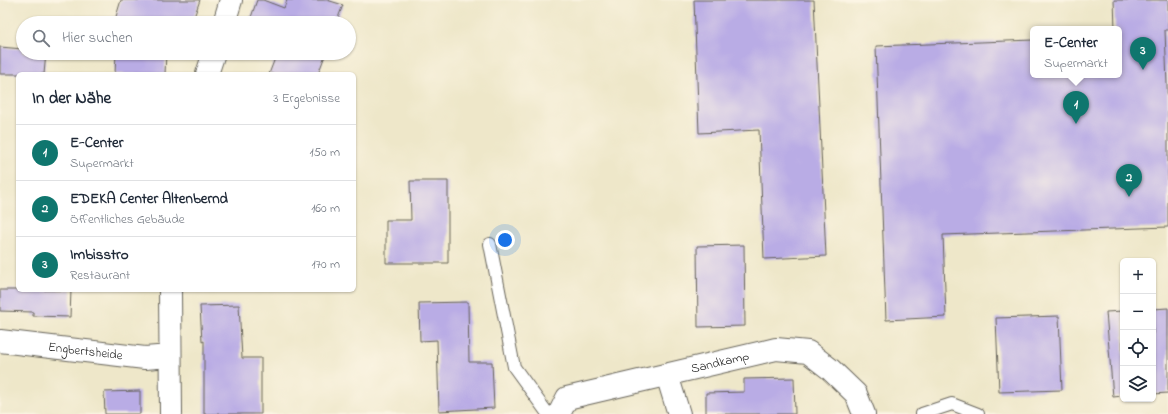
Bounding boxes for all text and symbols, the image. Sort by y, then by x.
search box [16,16,356,60]
popup [1030,26,1122,78]
icon: search [30,27,52,49]
text: Hier suchen [62,27,133,49]
text: E-Center [1044,32,1098,54]
pin: 3 [1130,37,1156,70]
text: Supermarkt [1044,54,1108,73]
text: In der Nähe [32,86,111,111]
text: 3 Ergebnisse [273,89,340,108]
pin: 1 [1063,91,1089,124]
text: E-Center [70,132,123,154]
text: 1 [43,143,47,162]
text: 150 m [309,143,340,162]
text: Supermarkt [70,154,134,173]
pin: 2 [1116,164,1142,197]
text: EDEKA Center Altenbernd [70,188,228,210]
text: 2 [42,199,48,218]
text: 160 m [311,199,340,218]
text: Öffentliches Gebäude [70,210,185,229]
your location [495,230,515,250]
text: Imbisstro [70,244,129,266]
text: 3 [42,255,48,274]
text: 170 m [312,255,340,274]
map controls [1120,258,1156,402]
button: + [1120,258,1156,294]
text: Restaurant [70,266,130,285]
button: − [1120,294,1156,330]
button: locate [1120,330,1156,366]
street label: Engbertsheide [47,337,124,365]
street label: Sandkamp [689,346,751,378]
button: layers [1120,366,1156,402]

